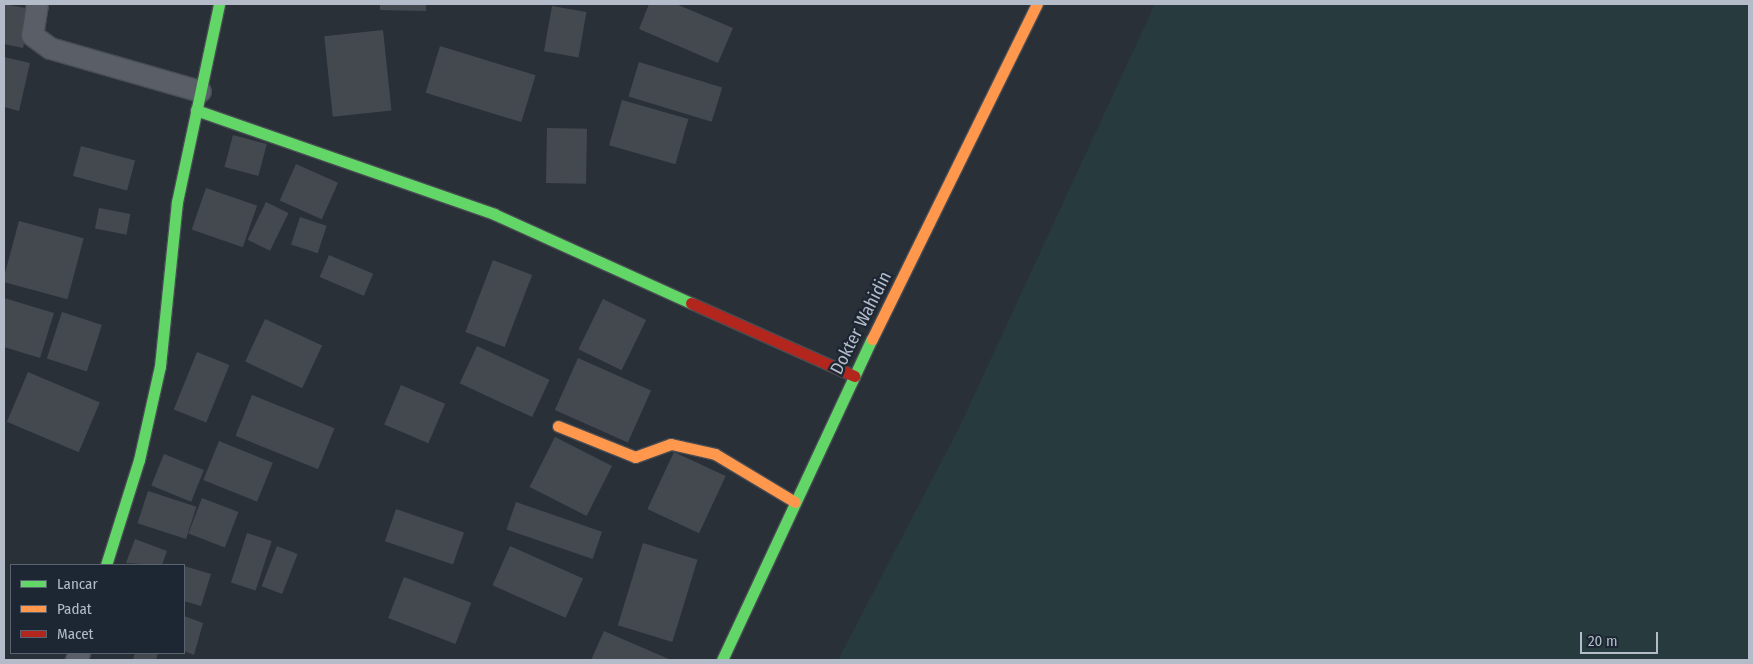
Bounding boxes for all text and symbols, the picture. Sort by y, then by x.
street label: Dokter Wahidin [826,268,896,378]
legend [10,564,185,654]
text: Lancar [57,575,98,593]
text: Padat [57,600,92,618]
scale bar [1583,622,1660,654]
text: Macet [57,625,93,643]
text: 20 m [1588,632,1618,650]

